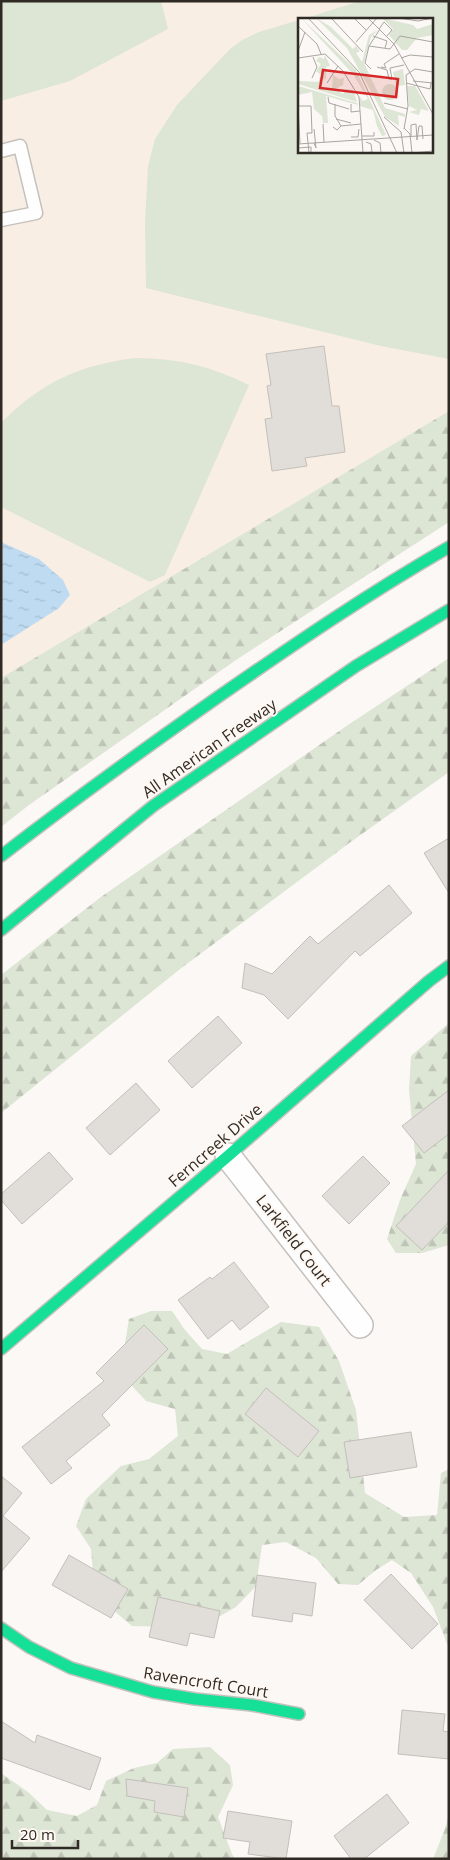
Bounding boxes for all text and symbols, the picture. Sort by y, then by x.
inset map [298,18,432,152]
street label: All American Freeway [137,693,281,803]
street label: Ferncreek Drive [163,1098,267,1192]
street label: Larkfield Court [251,1190,337,1290]
street label: Ravencroft Court [142,1661,270,1703]
scale bar [12,1818,79,1850]
text: 20 m [20,1824,55,1844]

